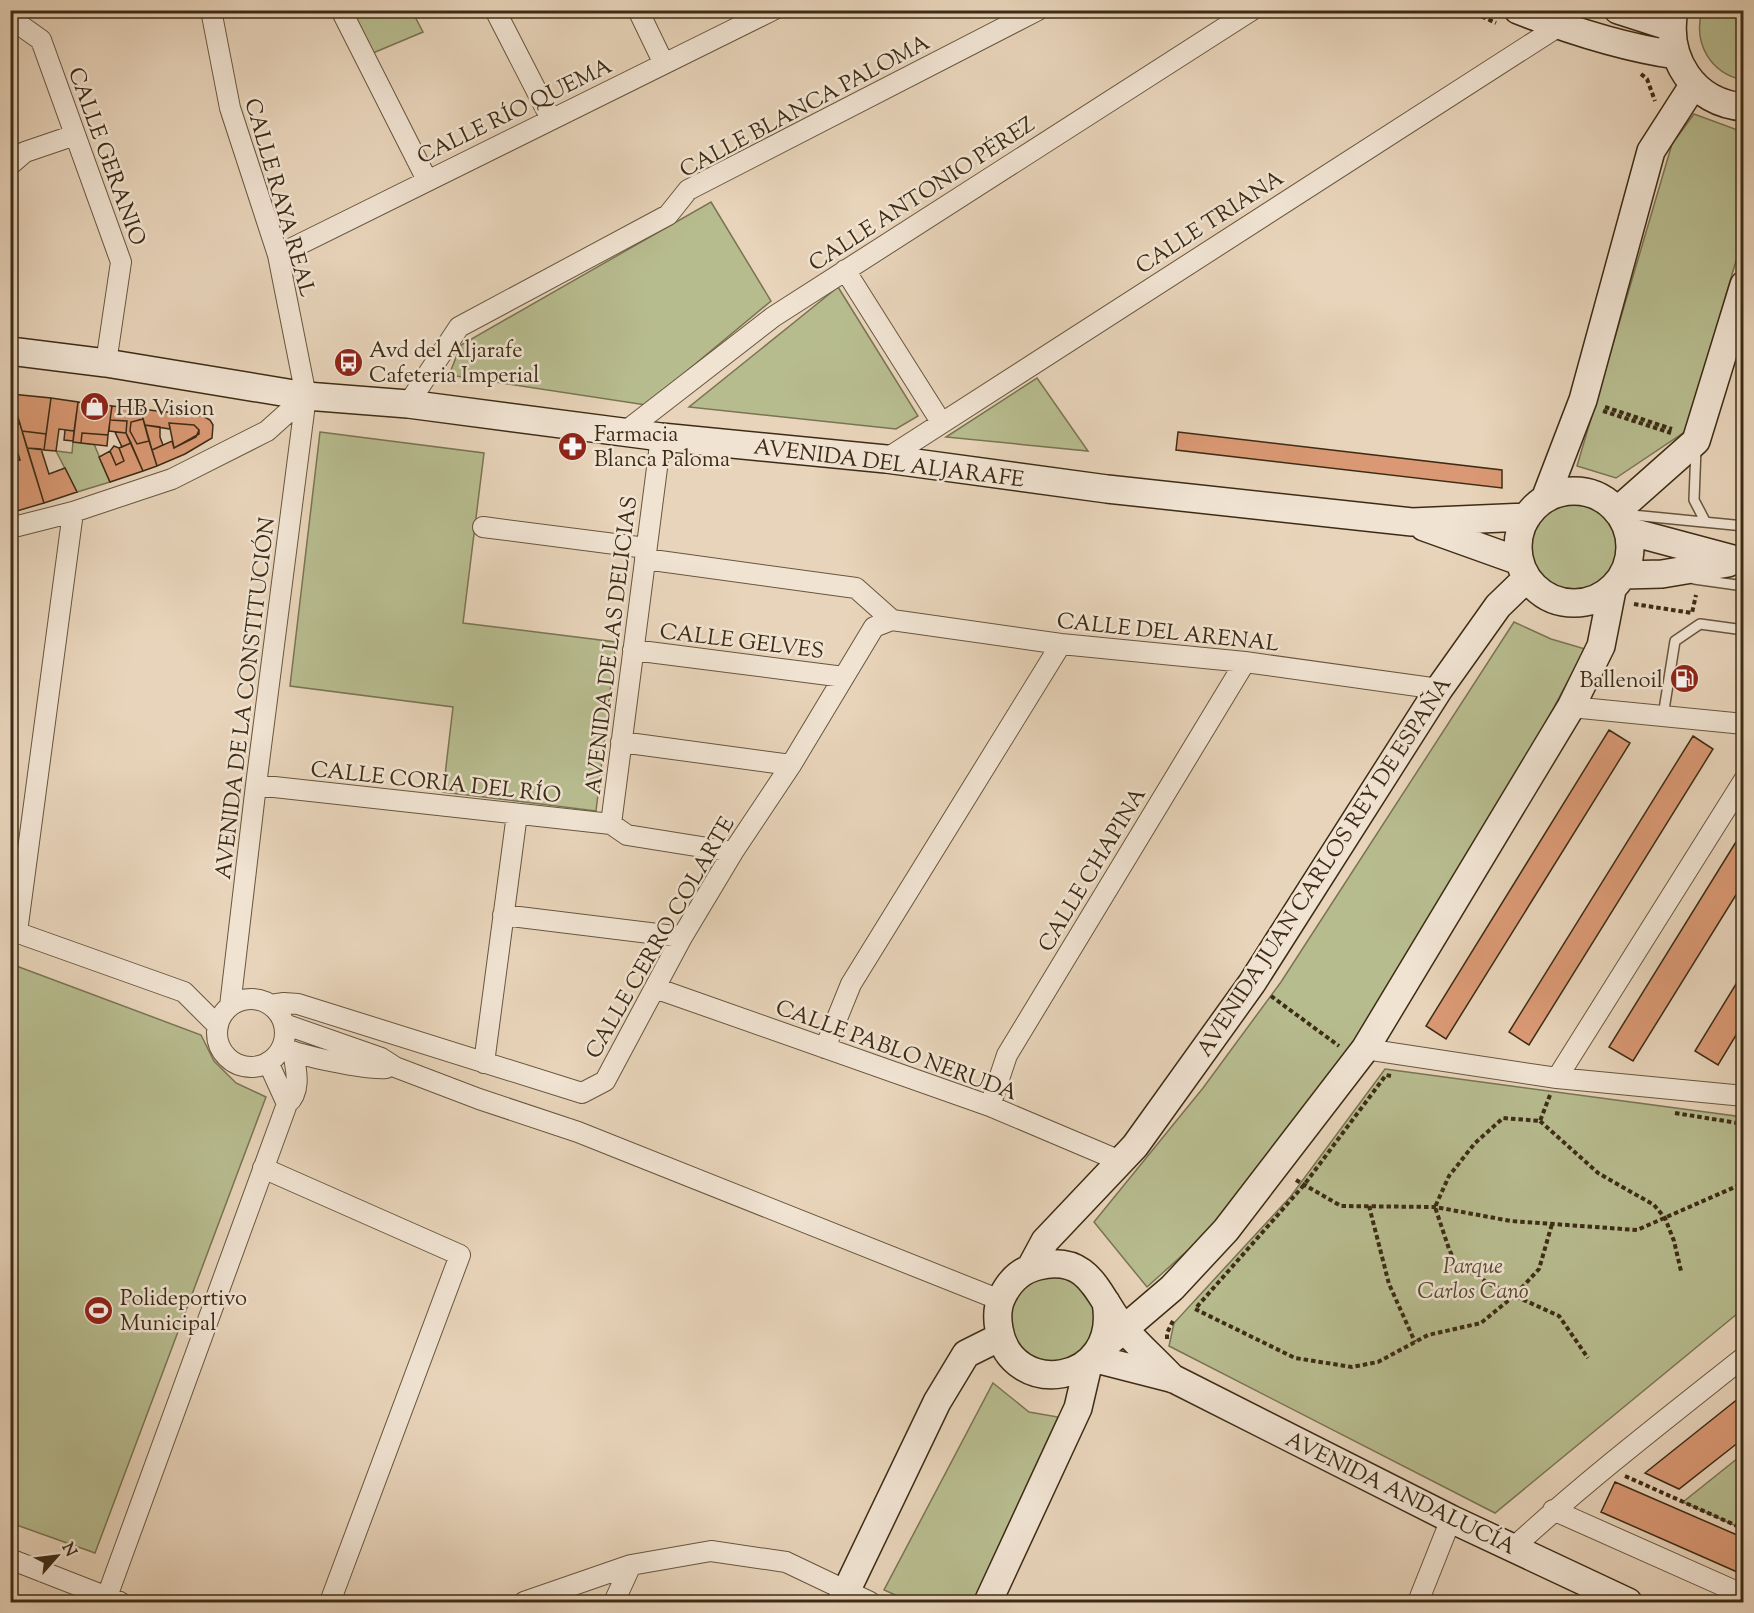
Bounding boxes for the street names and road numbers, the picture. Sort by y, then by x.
street label: CALLE BLANCA PALOMA [675,28,936,187]
street label: CALLE RÍO QUEMA [412,51,618,174]
street label: CALLE GERANIO [58,63,152,251]
street label: CALLE RAYA REAL [234,95,322,301]
street label: CALLE ANTONIO PÉREZ [803,109,1042,281]
street label: CALLE TRIANA [1130,164,1291,283]
street label: AVENIDA DEL ALJARAFE [752,433,1026,497]
street label: AVENIDA DE LAS DELICIAS [579,494,647,796]
street label: AVENIDA DE LA CONSTITUCIÓN [208,515,285,881]
street label: CALLE DEL ARENAL [1055,606,1280,662]
street label: CALLE GELVES [658,617,826,669]
street label: AVENIDA JUAN CARLOS REY DE ESPAÑA [1189,671,1461,1064]
street label: CALLE CORIA DEL RÍO [309,754,563,813]
street label: CALLE CHAPINA [1032,782,1155,959]
street label: CALLE CERRO COLARTE [579,811,744,1066]
street label: CALLE PABLO NERUDA [770,993,1022,1111]
street label: AVENIDA ANDALUCÍA [1279,1424,1521,1564]

